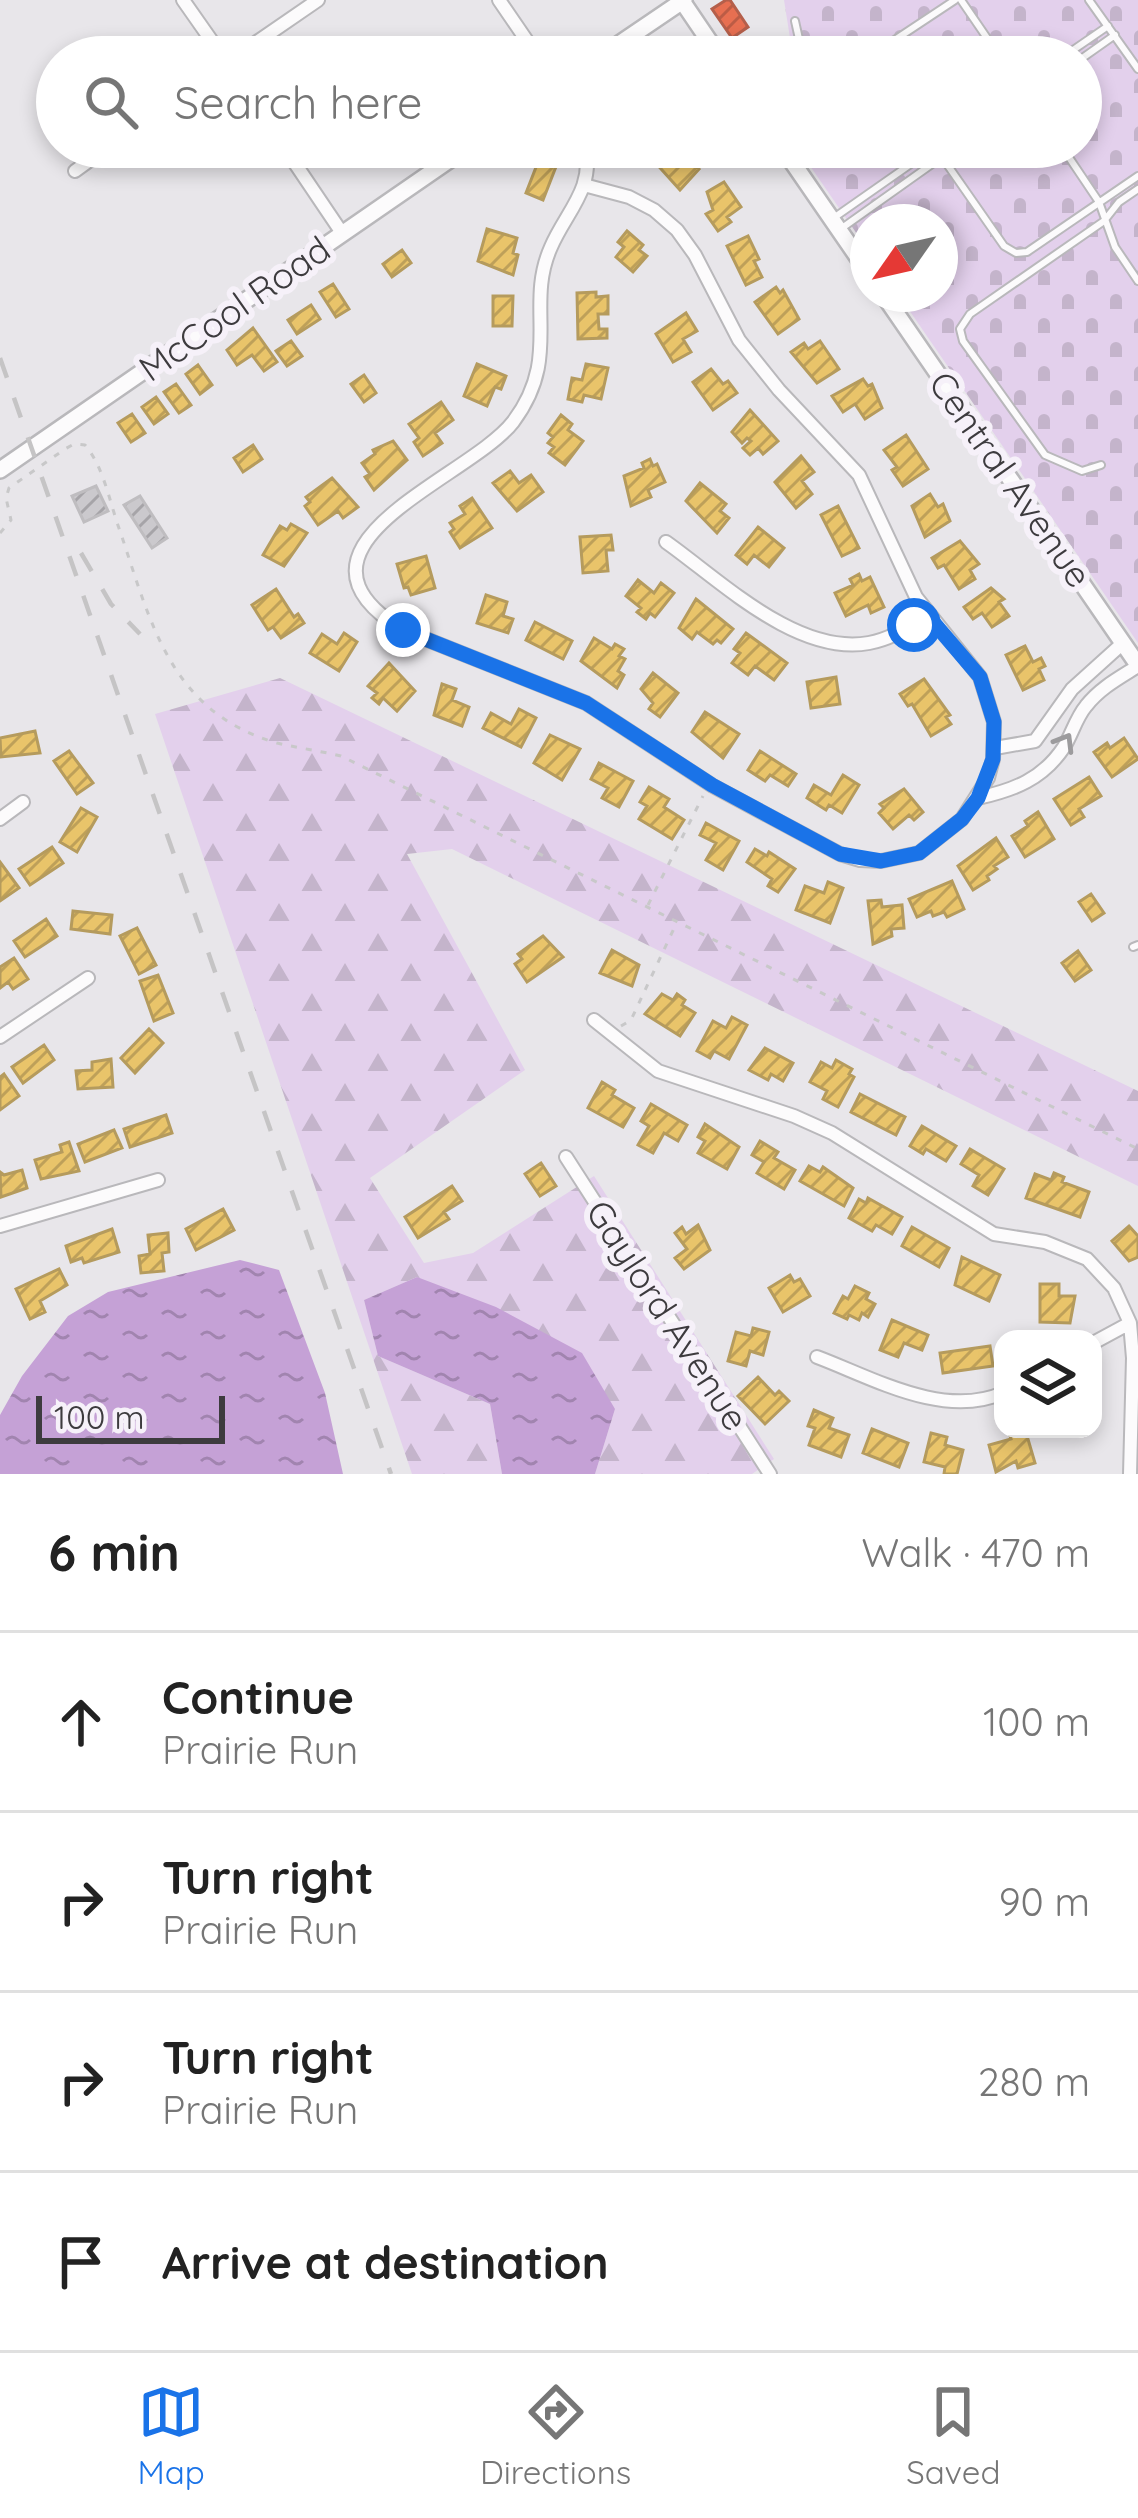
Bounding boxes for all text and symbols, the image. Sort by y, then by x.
search box [36,36,1102,168]
icon: search [78,69,144,135]
text: Search here [174,74,422,130]
north arrow [850,204,958,312]
street label: McCool Road [130,226,338,390]
street label: Central Avenue [920,362,1102,596]
route start [887,598,941,652]
route end [376,603,430,657]
one-way arrow [1050,733,1073,755]
street label: Gaylord Avenue [577,1191,759,1439]
map controls [994,1330,1102,1438]
button: layers [994,1330,1102,1438]
scale bar [36,1390,225,1443]
text: 100 m [54,1396,145,1437]
text: 6 min [48,1520,180,1584]
text: Walk · 470 m [861,1528,1090,1577]
text: Continue [162,1669,354,1725]
icon: ahead [48,1689,114,1755]
text: 100 m [983,1697,1090,1746]
text: Prairie Run [162,1725,358,1774]
text: Turn right [162,1849,374,1905]
icon: right [48,1869,114,1935]
text: 90 m [999,1877,1090,1926]
text: Prairie Run [162,1905,358,1954]
text: Turn right [162,2029,374,2085]
icon: right [48,2049,114,2115]
text: 280 m [978,2057,1090,2106]
text: Prairie Run [162,2085,358,2134]
icon: arrive [48,2229,114,2295]
text: Arrive at destination [162,2234,608,2290]
tab: Map [138,2379,205,2492]
tab: Directions [480,2379,631,2492]
tab: Saved [906,2379,1000,2492]

